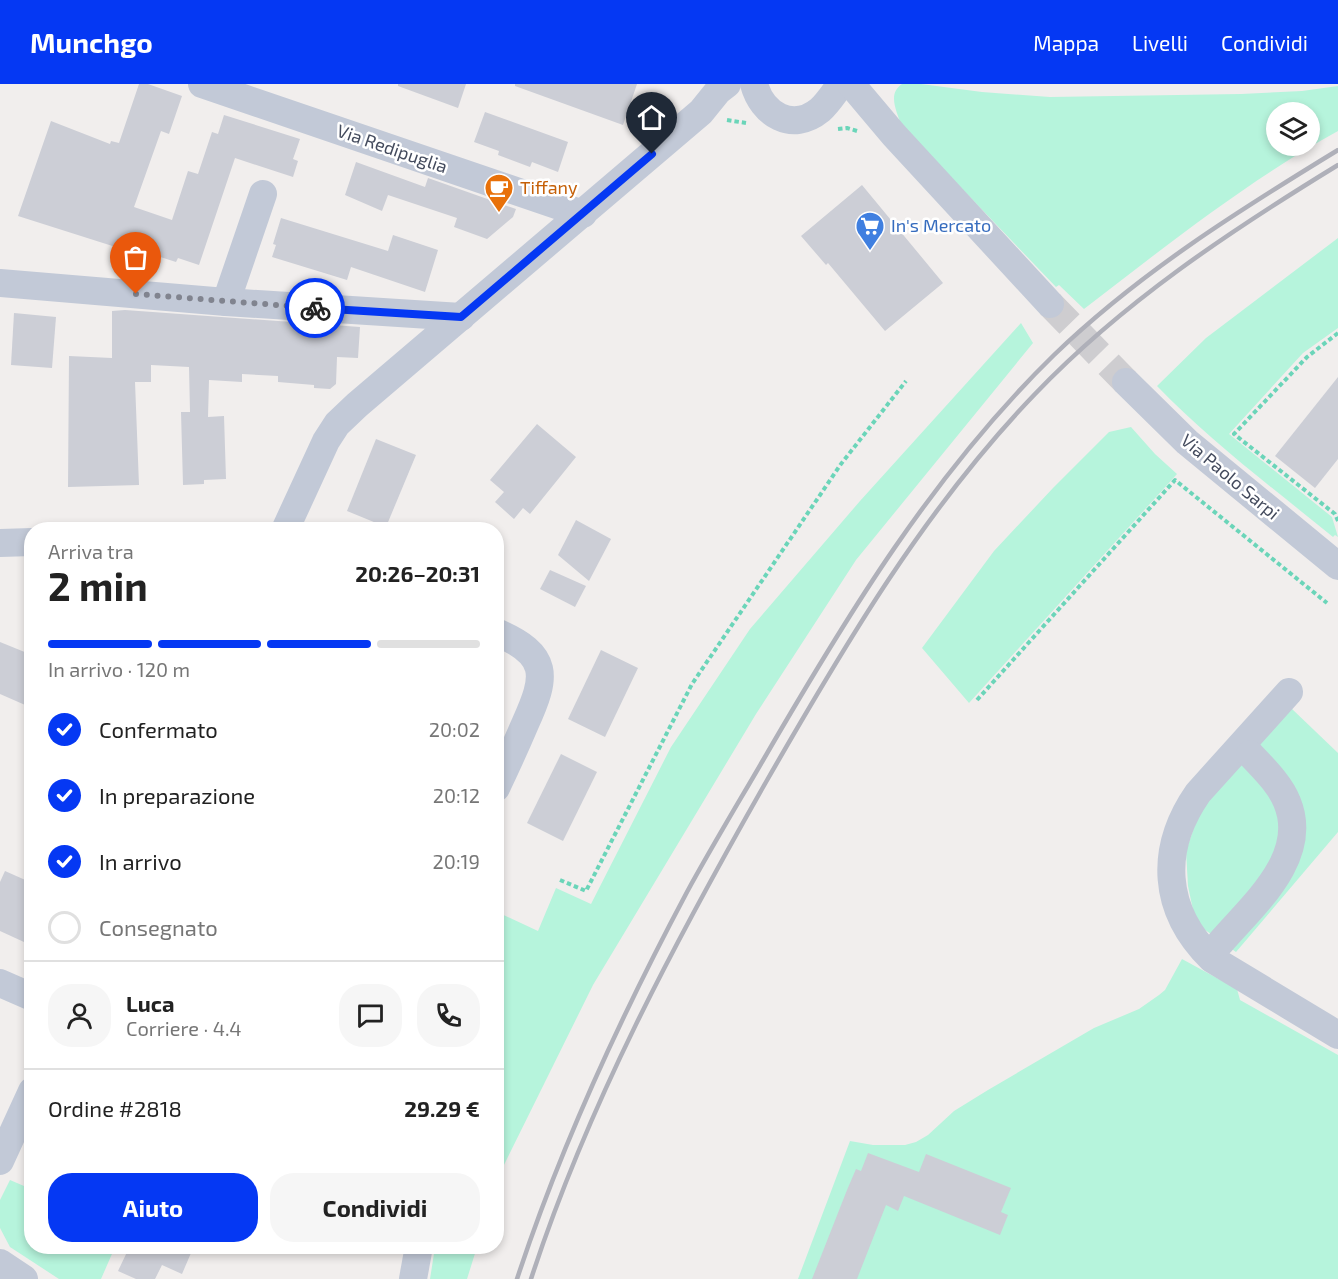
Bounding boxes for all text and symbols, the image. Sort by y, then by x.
text: Munchgo [30,25,153,59]
text: Mappa [1033,30,1099,55]
text: Livelli [1132,30,1188,55]
text: Condividi [1221,30,1308,55]
pin [626,92,677,154]
icon: home [635,101,668,134]
map controls [1266,102,1320,156]
button: layers [1266,102,1320,156]
street label: Via Redipuglia [334,119,450,177]
cafe icon: Tiffany [483,172,515,214]
place label: Tiffany [520,176,578,198]
supermarket icon: In's Mercato [854,210,886,252]
place label: In's Mercato [891,214,991,236]
pin [110,232,161,294]
icon: bag [119,241,152,274]
courier [285,278,345,338]
icon: bike [299,292,332,325]
street label: Via Paolo Sarpi [1177,429,1284,524]
text: Arriva tra [48,539,134,563]
text: 20:26–20:31 [355,560,480,586]
text: 2 min [48,562,148,609]
text: In arrivo · 120 m [48,657,190,681]
icon: check [48,713,81,746]
text: Confermato [99,716,218,742]
text: 20:02 [429,717,480,741]
icon: check [48,779,81,812]
text: In preparazione [99,782,255,808]
text: 20:12 [433,783,480,807]
icon: check [48,845,81,878]
text: In arrivo [99,848,182,874]
text: 20:19 [433,849,480,873]
text: Consegnato [99,914,218,940]
button: person [48,984,111,1047]
button: chat [339,984,402,1047]
button: phone [417,984,480,1047]
text: Luca [126,990,175,1016]
text: Corriere · 4.4 [126,1016,242,1040]
text: Ordine #2818 [48,1095,182,1121]
text: 29.29 € [404,1095,480,1121]
button: Aiuto [48,1173,258,1242]
button: Condividi [270,1173,480,1242]

